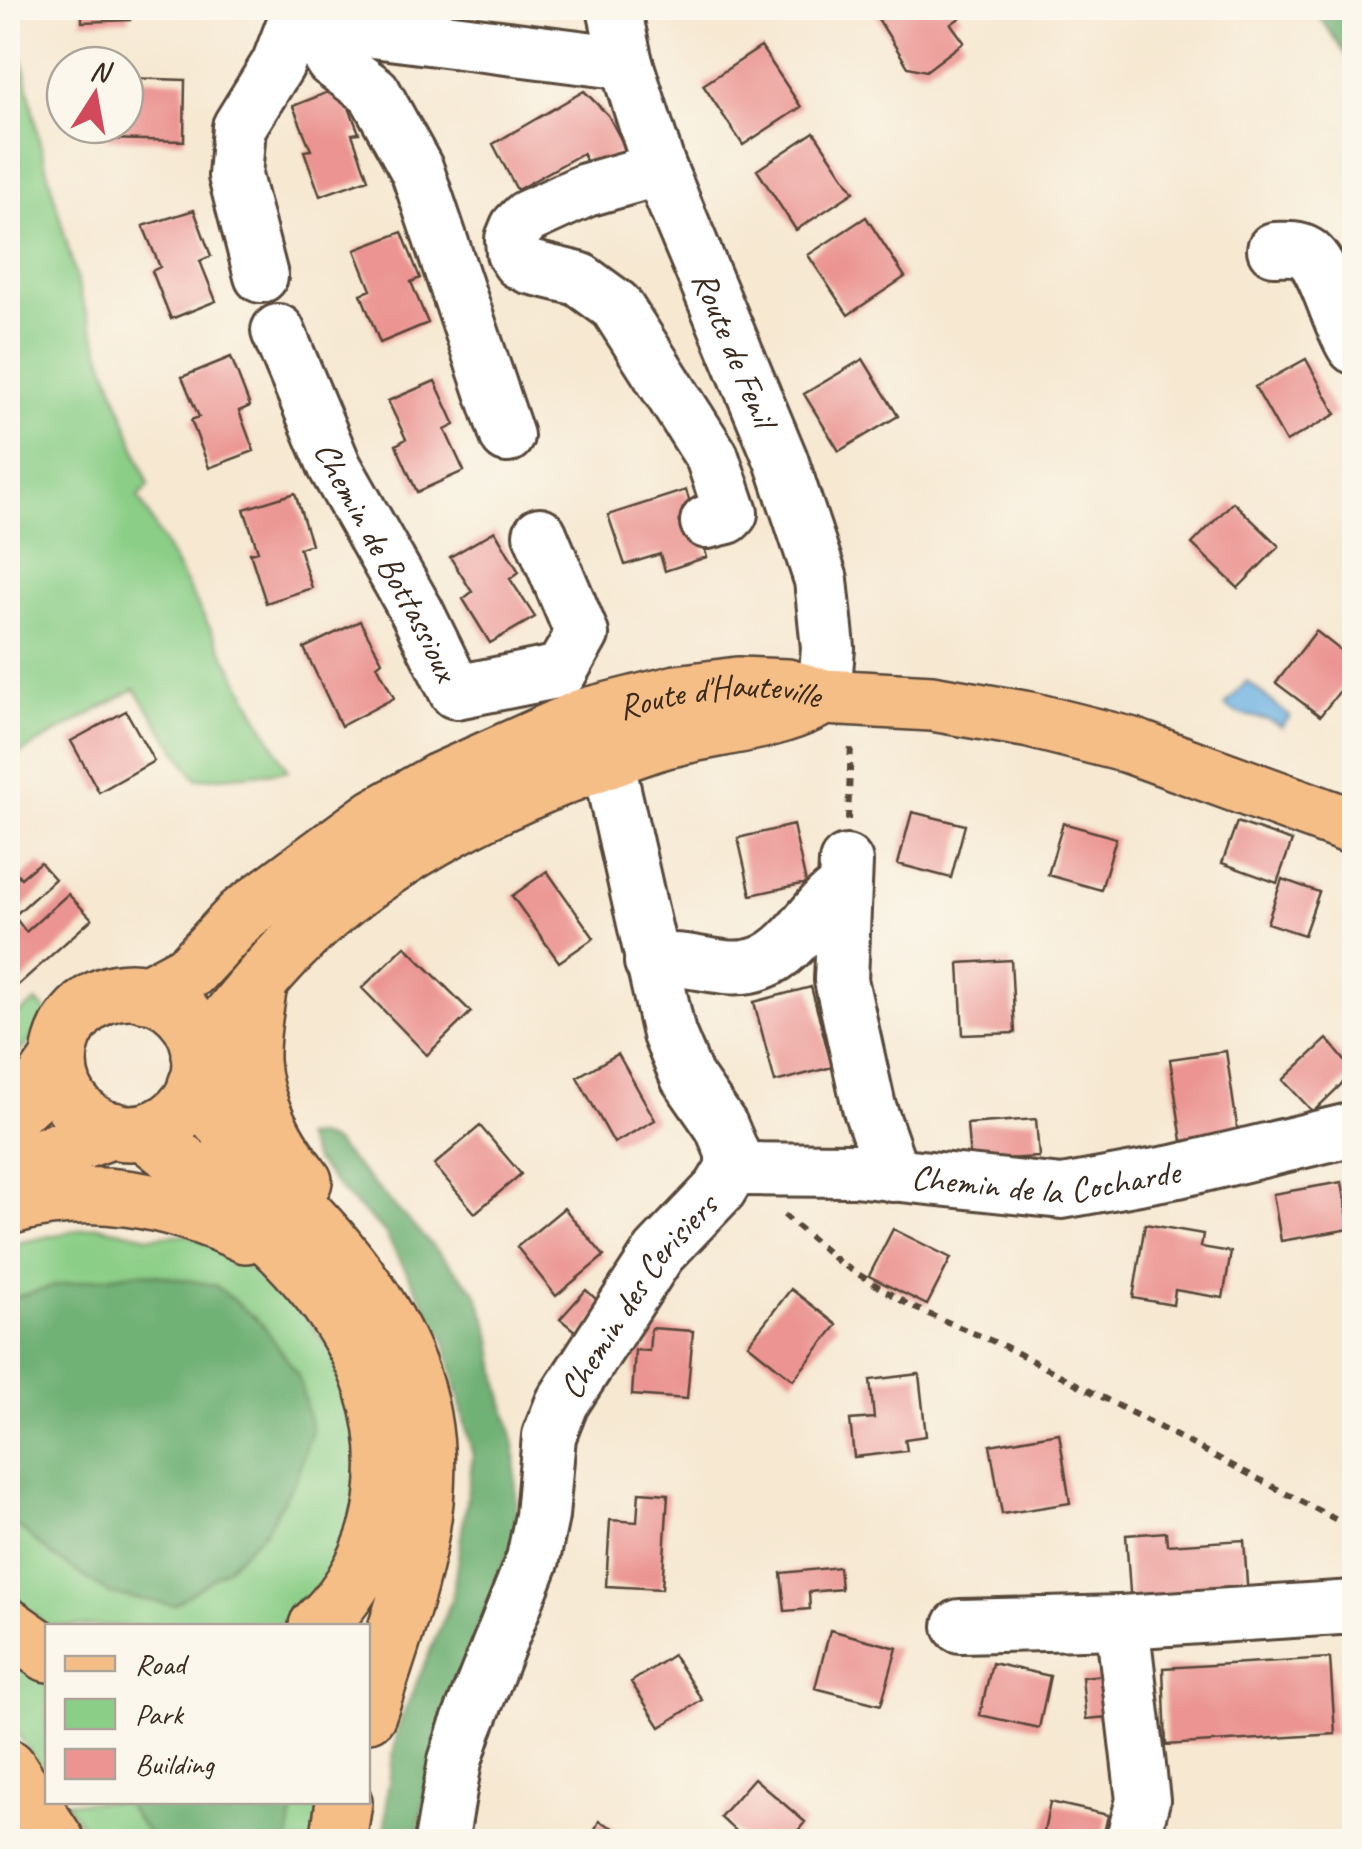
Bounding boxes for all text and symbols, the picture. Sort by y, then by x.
north arrow [45,45,145,145]
text: N [88,52,116,91]
street label: Route de Fenil [682,264,789,439]
street label: Chemin de Bottassioux [304,435,470,691]
street label: Route d'Hauteville [613,662,829,730]
street label: Chemin de la Cocharde [909,1149,1186,1215]
street label: Chemin des Cerisiers [549,1182,729,1407]
legend [45,1624,370,1804]
text: Road [135,1645,189,1683]
text: Park [135,1695,185,1733]
text: Building [135,1745,215,1783]

